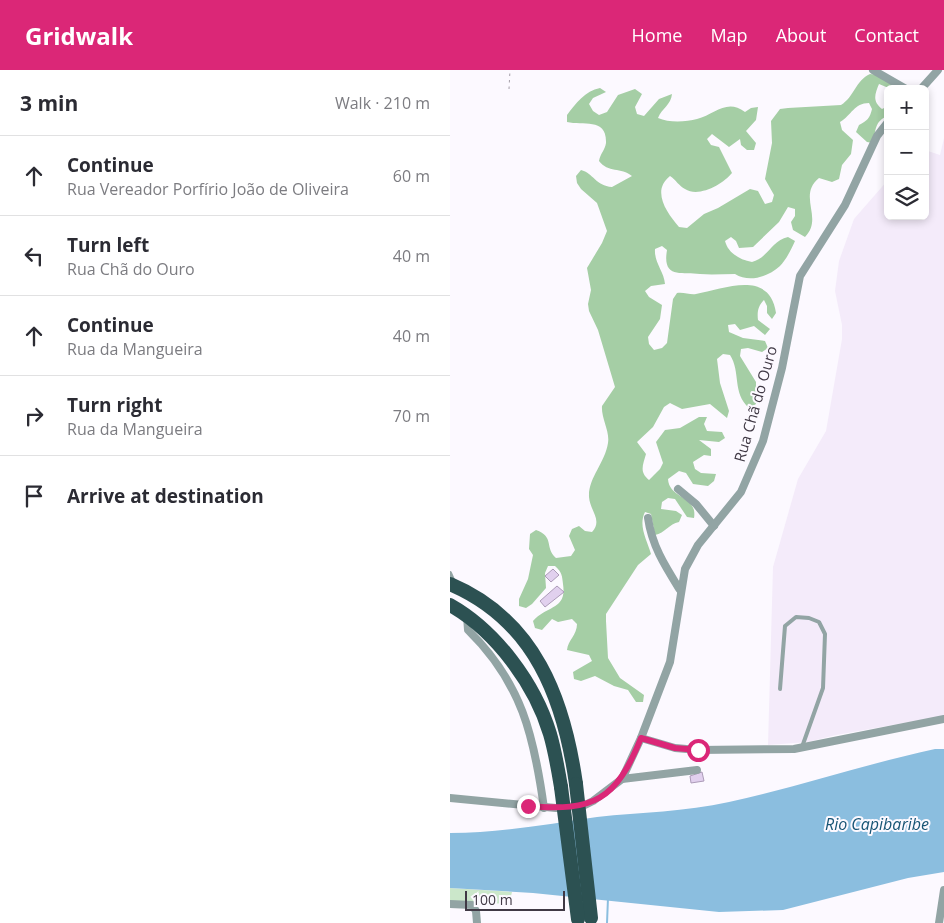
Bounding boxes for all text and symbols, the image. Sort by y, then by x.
text: Gridwalk [25,19,133,52]
text: Home [632,23,682,47]
text: Map [710,23,748,47]
text: About [776,23,826,47]
text: Contact [854,23,919,47]
map controls [884,85,929,220]
button: + [884,85,929,130]
text: 3 min [20,89,78,117]
text: Walk · 210 m [335,92,430,114]
button: − [884,130,929,175]
text: Continue [67,152,154,178]
icon: ahead [20,162,48,190]
text: 60 m [393,165,430,187]
button: layers [884,175,929,220]
text: Rua Vereador Porfírio João de Oliveira [67,178,349,200]
text: Turn left [67,232,149,258]
icon: left [20,242,48,270]
text: 40 m [393,245,430,267]
text: Rua Chã do Ouro [67,258,195,280]
text: Continue [67,312,154,338]
icon: ahead [20,322,48,350]
text: 40 m [393,325,430,347]
text: Rua da Mangueira [67,338,203,360]
street label: Rua Chã do Ouro [729,343,781,464]
text: Turn right [67,392,162,418]
icon: right [20,402,48,430]
text: 70 m [393,405,430,427]
text: Rua da Mangueira [67,418,203,440]
icon: arrive [20,482,48,510]
text: Arrive at destination [67,483,264,509]
route start [687,739,710,762]
route end [517,795,540,818]
water label: Rio Capibaribe [825,813,929,835]
scale bar [465,888,565,911]
text: 100 m [472,890,513,909]

